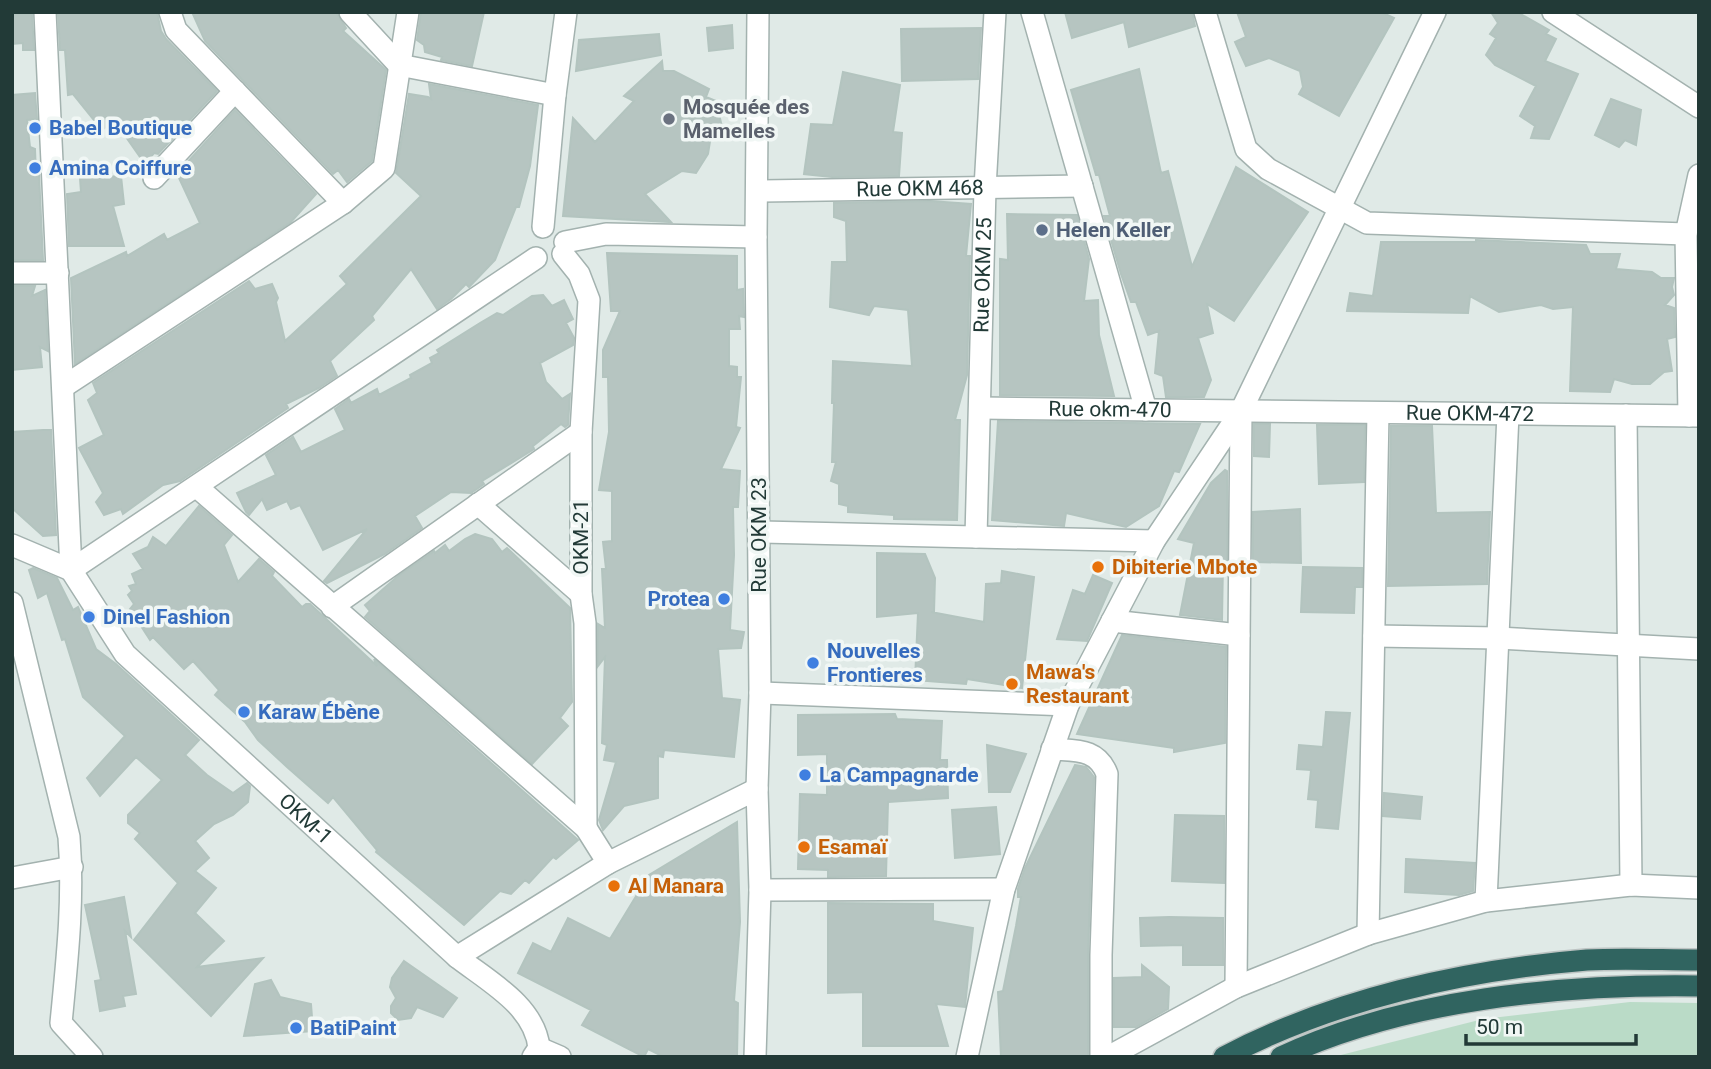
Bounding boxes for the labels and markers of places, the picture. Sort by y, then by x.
place label: Mosquée des Mamelles [683,95,810,143]
marker: Mosquée des Mamelles [661,111,677,127]
place label: Babel Boutique [49,116,192,140]
marker: Babel Boutique [27,120,43,136]
place label: Amina Coiffure [49,156,192,180]
marker: Amina Coiffure [27,160,43,176]
place label: Helen Keller [1056,218,1171,242]
marker: Helen Keller [1034,222,1050,238]
place label: Dibiterie Mbote [1112,555,1257,579]
marker: Dibiterie Mbote [1090,559,1106,575]
place label: Protea [648,587,710,611]
marker: Protea [716,591,732,607]
place label: Dinel Fashion [103,605,230,629]
marker: Dinel Fashion [81,609,97,625]
place label: Nouvelles Frontieres [827,639,923,687]
marker: Nouvelles Frontieres [805,655,821,671]
place label: Mawa's Restaurant [1026,660,1129,708]
marker: Mawa's Restaurant [1004,676,1020,692]
place label: Karaw Ébène [258,700,380,724]
marker: Karaw Ébène [236,704,252,720]
place label: La Campagnarde [819,763,979,787]
marker: La Campagnarde [797,767,813,783]
place label: Esamaï [818,835,888,859]
marker: Esamaï [796,839,812,855]
place label: Al Manara [628,874,724,898]
marker: Al Manara [606,878,622,894]
place label: BatiPaint [310,1016,396,1040]
marker: BatiPaint [288,1020,304,1036]

